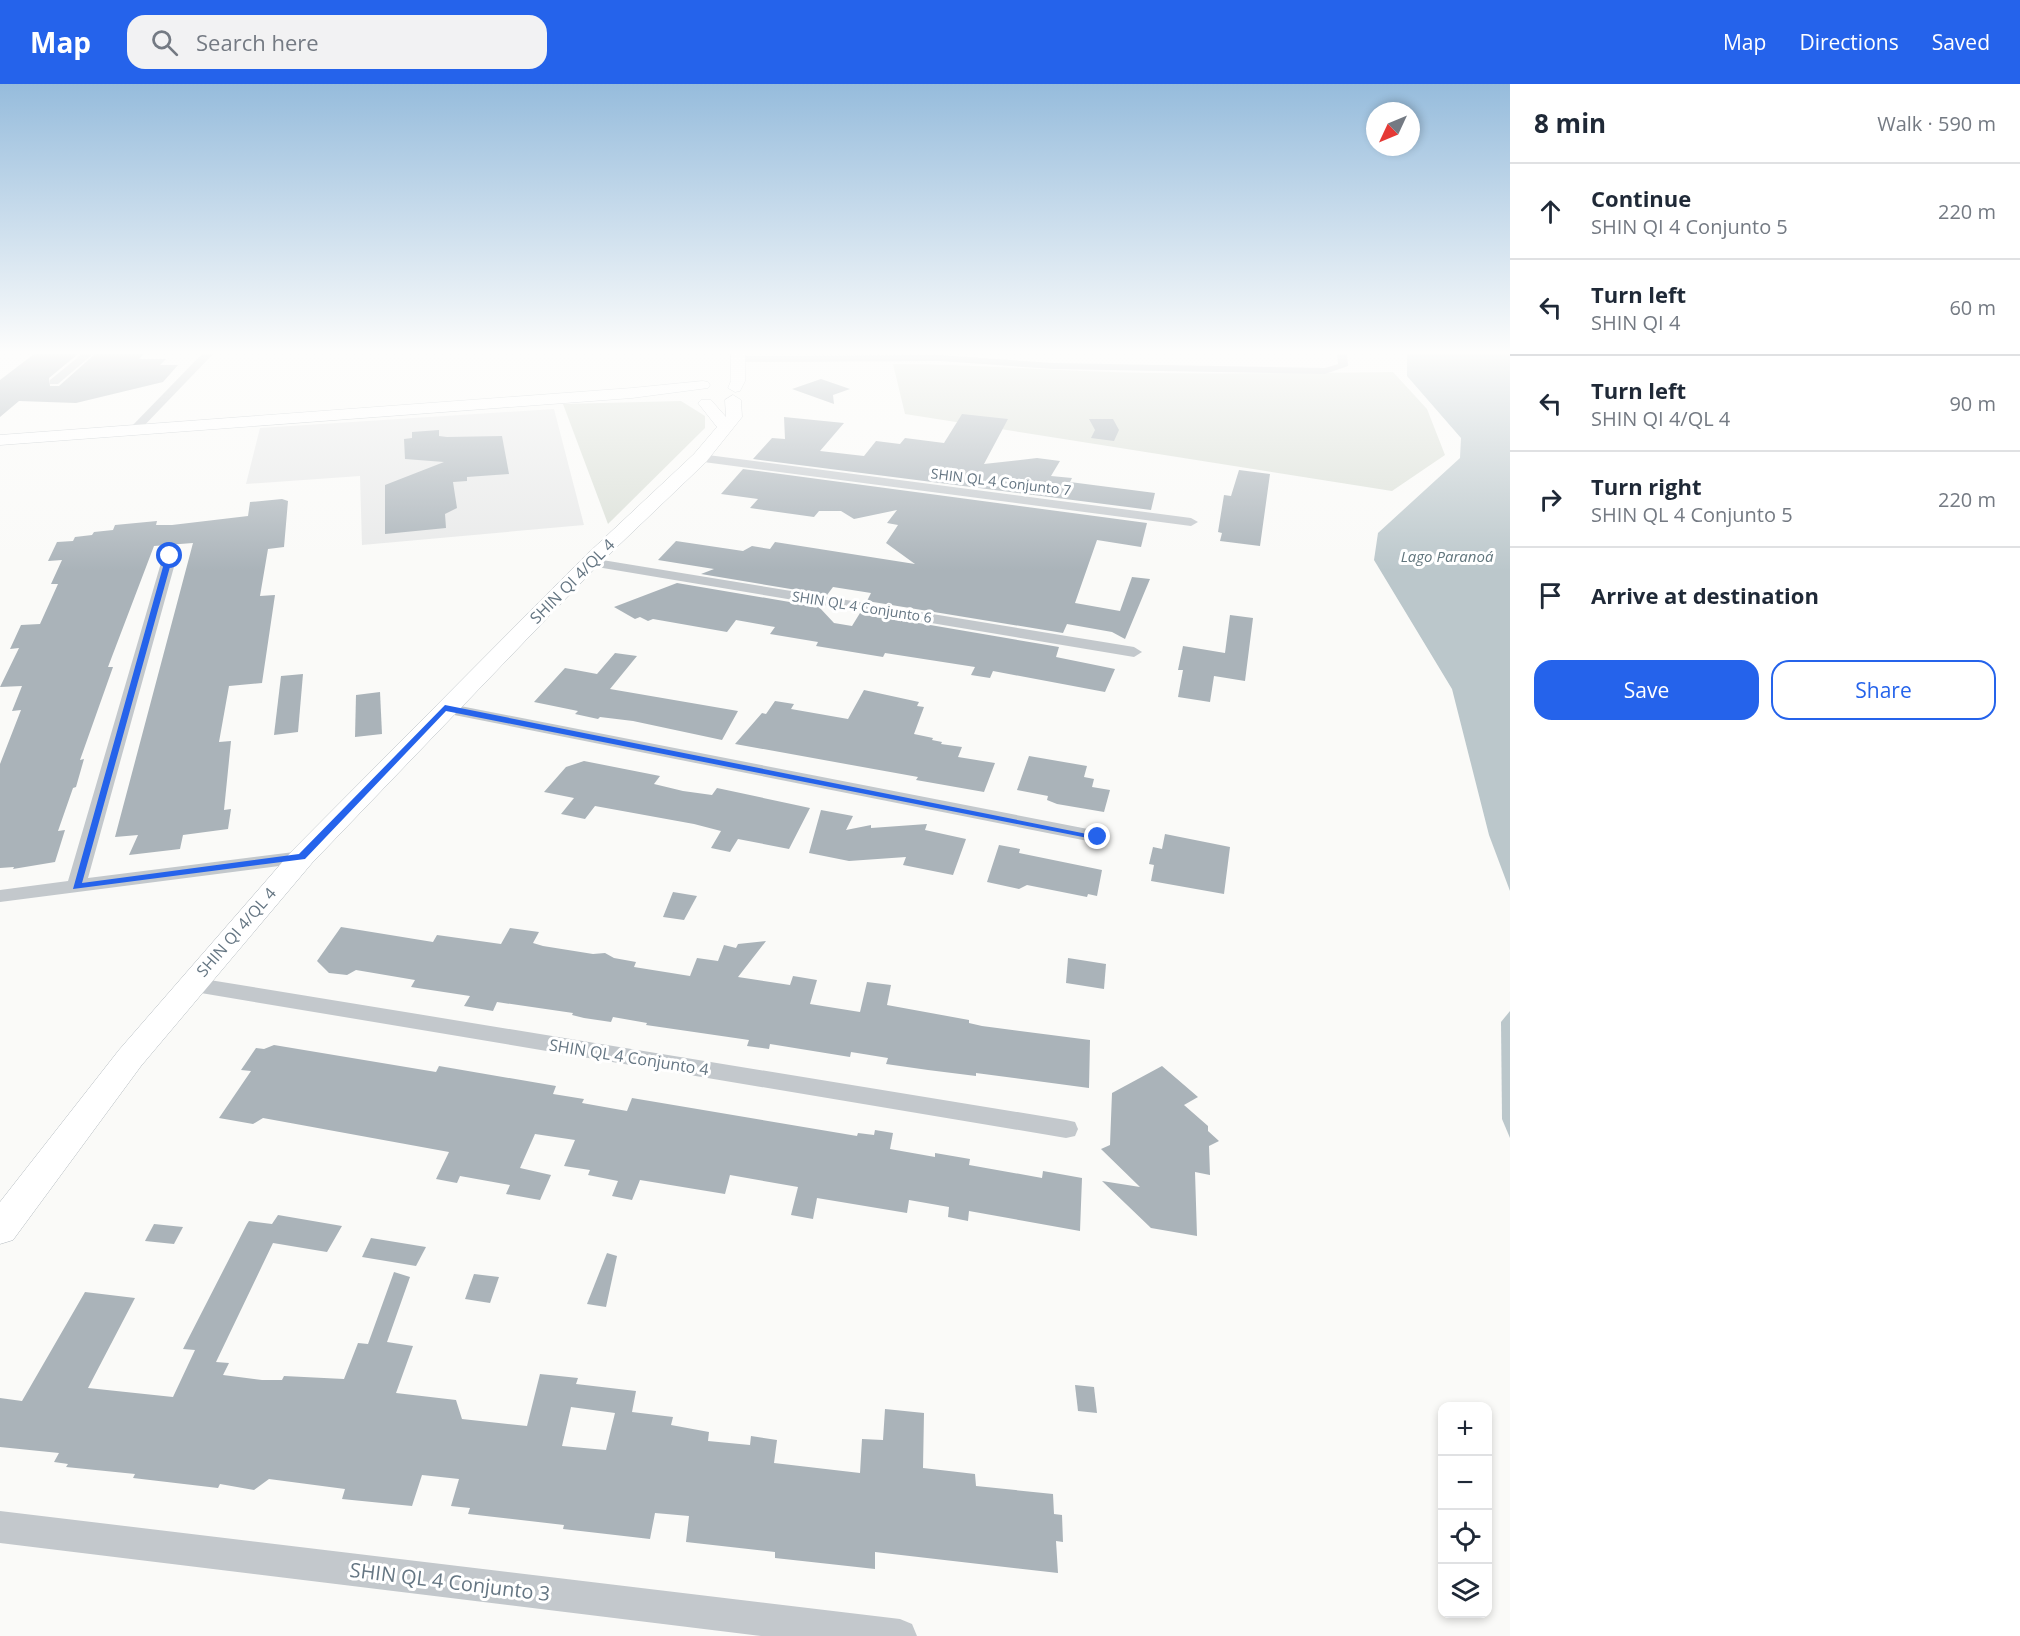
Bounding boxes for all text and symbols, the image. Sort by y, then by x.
search box [127,15,547,69]
text: Map [30,23,91,61]
icon: search [148,26,181,59]
text: Search here [196,27,319,57]
text: Map [1723,28,1766,56]
text: Directions [1799,28,1899,56]
text: Saved [1932,28,1990,56]
north arrow [1366,102,1420,156]
text: 8 min [1534,105,1606,141]
text: Walk · 590 m [1877,110,1996,137]
text: Continue [1591,183,1691,213]
icon: ahead [1534,195,1567,228]
text: 220 m [1938,198,1996,225]
text: SHIN QI 4 Conjunto 5 [1591,213,1788,240]
text: Turn left [1591,279,1686,309]
icon: left [1534,291,1567,324]
text: 60 m [1949,294,1996,321]
text: SHIN QI 4 [1591,309,1680,336]
text: Turn left [1591,375,1686,405]
icon: left [1534,387,1567,420]
text: 90 m [1949,390,1996,417]
text: SHIN QI 4/QL 4 [1591,405,1730,432]
street label: SHIN QL 4 Conjunto 7 [930,463,1072,500]
text: Turn right [1591,471,1702,501]
icon: right [1534,483,1567,516]
text: 220 m [1938,486,1996,513]
text: SHIN QL 4 Conjunto 5 [1591,501,1793,528]
street label: SHIN QI 4/QL 4 [525,534,619,628]
route start [156,542,182,568]
water label: Lago Paranoá [1401,546,1494,566]
icon: arrive [1534,579,1567,612]
text: Arrive at destination [1591,580,1819,610]
street label: SHIN QL 4 Conjunto 6 [791,586,933,627]
button: Save [1534,660,1759,720]
button: Share [1771,660,1996,720]
route end [1084,823,1110,849]
street label: SHIN QI 4/QL 4 [191,883,281,981]
street label: SHIN QL 4 Conjunto 4 [548,1034,710,1080]
map controls [1438,1402,1492,1618]
button: + [1438,1402,1492,1456]
button: − [1438,1456,1492,1510]
button: locate [1438,1510,1492,1564]
street label: SHIN QL 4 Conjunto 3 [348,1556,552,1607]
button: layers [1438,1564,1492,1618]

